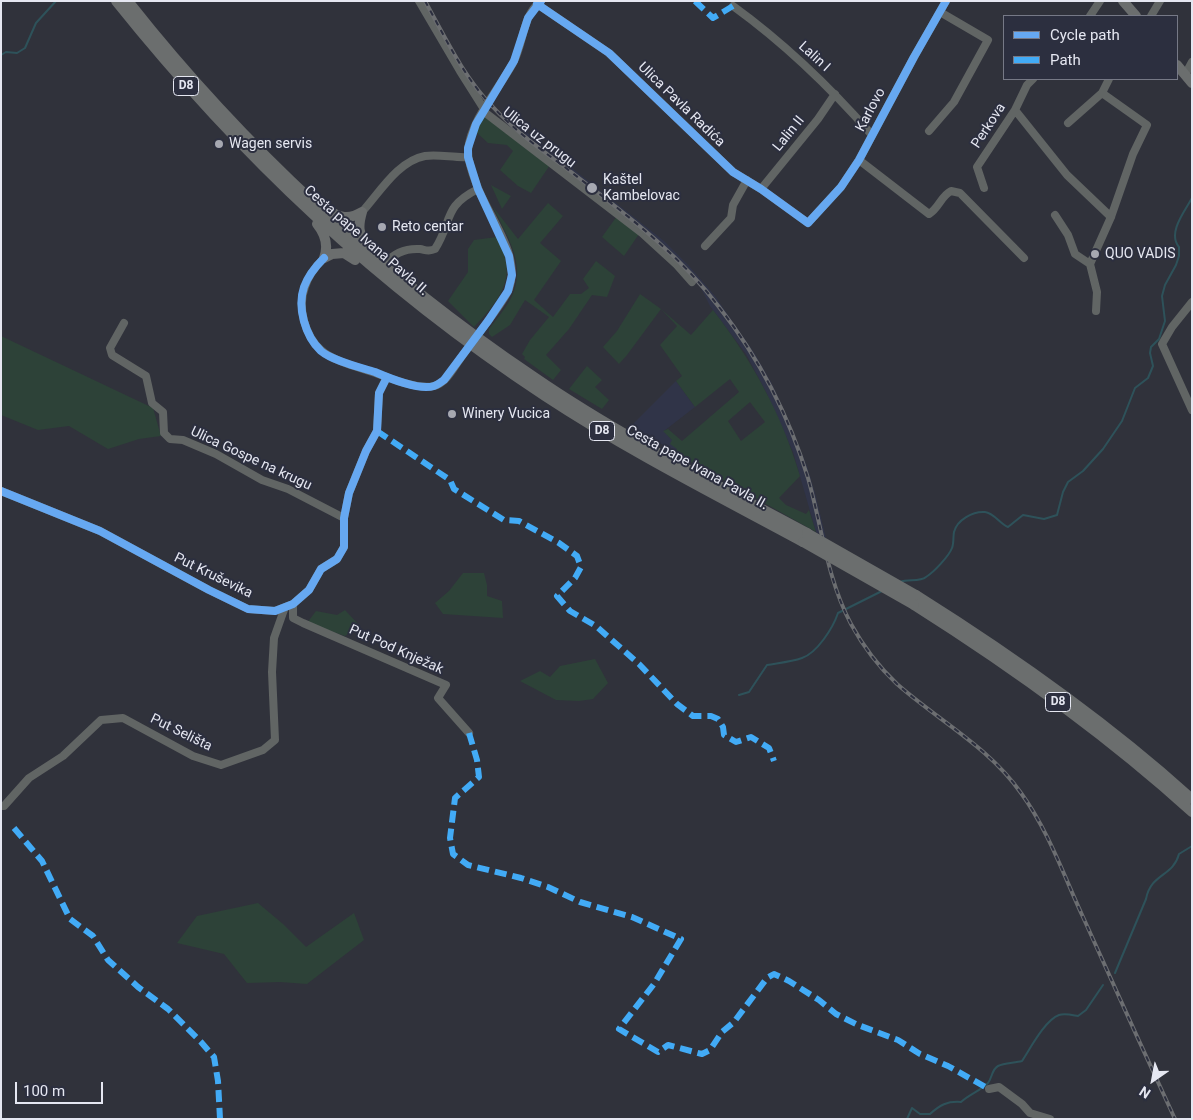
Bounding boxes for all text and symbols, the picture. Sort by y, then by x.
legend [1003,15,1178,80]
text: Cycle path [1050,26,1120,44]
street label: Lalin I [795,38,833,76]
text: Path [1050,51,1081,69]
street label: Ulica Pavla Radića [634,59,728,151]
road number: D8 [174,76,198,95]
street label: Karlovo [853,85,889,135]
street label: Perkova [968,100,1010,152]
street label: Ulica uz prugu [499,104,579,172]
street label: Lalin II [770,113,808,155]
place label: Wagen servis [229,136,312,152]
marker: Wagen servis [213,138,225,150]
place label: Kaštel Kambelovac [603,172,680,204]
marker: Kaštel Kambelovac [585,181,599,195]
street label: Cesta pape Ivana Pavla II. [300,182,432,300]
place label: Reto centar [392,219,463,235]
marker: Reto centar [376,221,388,233]
place label: QUO VADIS [1105,246,1176,262]
marker: QUO VADIS [1089,248,1101,260]
place label: Winery Vucica [462,406,550,422]
marker: Winery Vucica [446,408,458,420]
road number: D8 [590,422,614,441]
street label: Cesta pape Ivana Pavla II. [623,422,771,514]
street label: Ulica Gospe na krugu [188,424,314,494]
street label: Put Kruševika [171,550,255,602]
street label: Put Pod Knježak [346,622,446,678]
road number: D8 [1046,692,1070,712]
street label: Put Selišta [147,711,215,755]
north arrow [1128,1055,1178,1105]
scale bar [18,1072,105,1104]
text: 100 m [23,1082,65,1100]
text: N [1136,1083,1153,1102]

